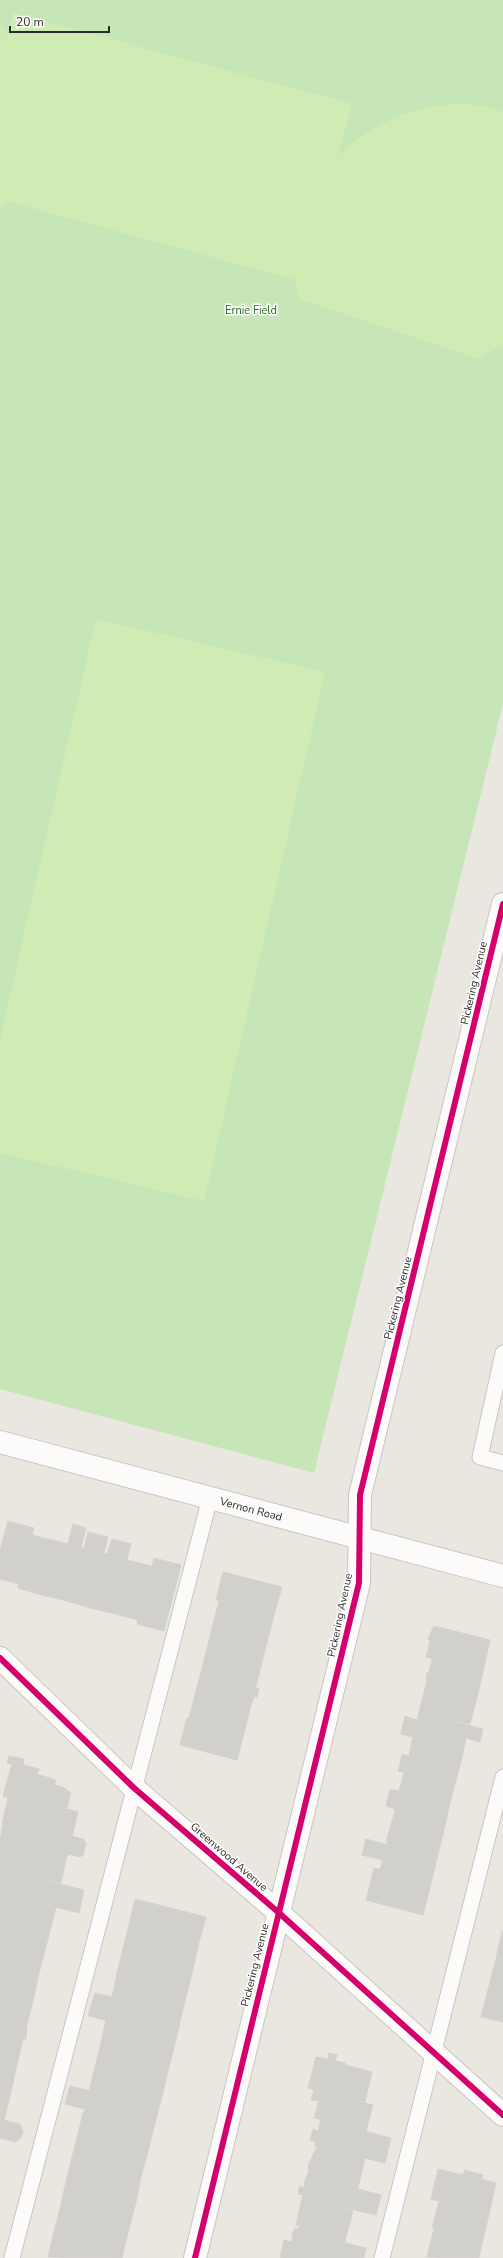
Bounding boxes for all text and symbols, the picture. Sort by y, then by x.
scale bar [10,8,109,34]
text: 20 m [16,14,44,30]
park label: Ernie Field [225,303,277,318]
street label: Pickering Avenue [457,940,491,1026]
street label: Pickering Avenue [380,1255,416,1341]
street label: Vernon Road [218,1493,284,1524]
street label: Pickering Avenue [324,1572,356,1658]
street label: Greenwood Avenue [187,1819,271,1895]
street label: Pickering Avenue [237,1922,273,2008]

